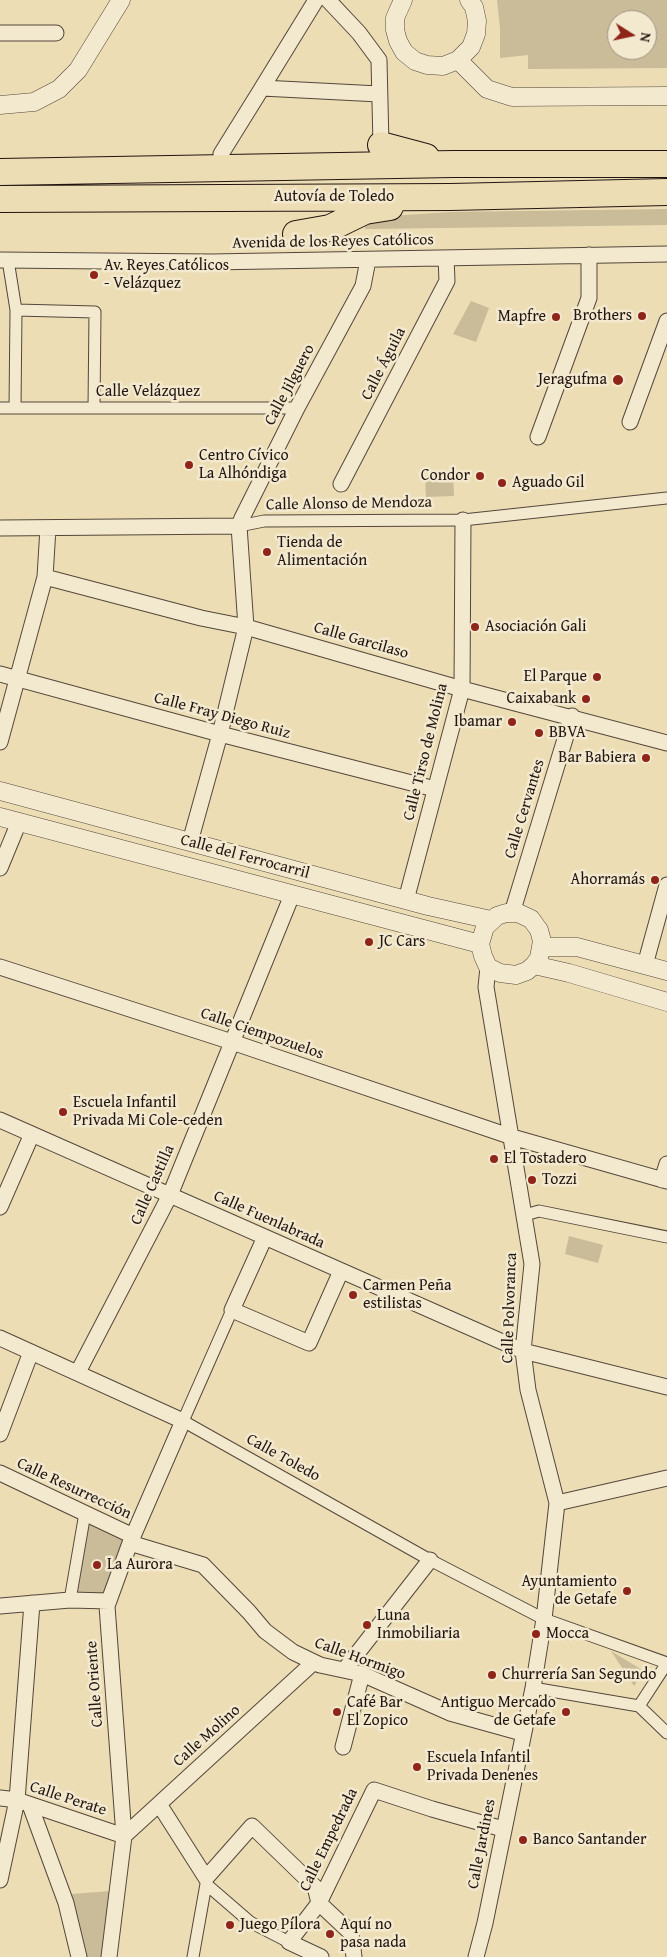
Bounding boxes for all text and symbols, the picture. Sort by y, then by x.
north arrow [607,10,657,60]
text: N [635,31,656,44]
street label: Autovía de Toledo [274,187,394,207]
street label: Avenida de los Reyes Católicos [232,231,434,253]
place label: Av. Reyes Católicos - Velázquez [104,256,229,294]
marker: Av. Reyes Católicos - Velázquez [88,269,100,281]
place label: Brothers [573,306,632,326]
place label: Mapfre [498,307,546,327]
marker: Brothers [636,310,648,322]
marker: Mapfre [550,311,562,323]
street label: Calle Águila [357,324,411,404]
street label: Calle Jilguero [261,341,319,429]
place label: Jeragufma [538,370,607,390]
marker: Jeragufma [611,373,625,387]
street label: Calle Velázquez [96,382,200,402]
place label: Centro Cívico La Alhóndiga [199,446,289,484]
marker: Centro Cívico La Alhóndiga [183,459,195,471]
place label: Condor [421,466,470,486]
marker: Condor [474,470,486,482]
place label: Aguado Gil [512,473,585,493]
marker: Aguado Gil [496,477,508,489]
street label: Calle Alonso de Mendoza [266,493,432,515]
place label: Tienda de Alimentación [277,533,367,571]
marker: Tienda de Alimentación [261,546,273,558]
place label: Asociación Gali [485,617,587,637]
street label: Calle Garcilaso [311,618,411,664]
marker: Asociación Gali [469,621,481,633]
place label: El Parque [524,667,587,687]
marker: El Parque [591,671,603,683]
street label: Calle Tirso de Molina [400,681,452,823]
street label: Calle Fray Diego Ruiz [152,689,292,743]
place label: Caixabank [507,689,576,709]
marker: Caixabank [580,693,592,705]
place label: Ibamar [454,712,502,732]
marker: Ibamar [506,716,518,728]
place label: BBVA [549,723,586,743]
marker: BBVA [533,727,545,739]
place label: Bar Babiera [558,748,636,768]
marker: Bar Babiera [640,752,652,764]
street label: Calle Cervantes [501,757,549,861]
street label: Calle del Ferrocarril [178,831,312,883]
place label: Ahorramás [571,870,645,890]
marker: Ahorramás [649,874,661,886]
place label: JC Cars [379,932,425,952]
marker: JC Cars [363,936,375,948]
street label: Calle Ciempozuelos [198,1004,326,1064]
place label: Escuela Infantil Privada Mi Cole-ceden [73,1093,223,1131]
marker: Escuela Infantil Privada Mi Cole-ceden [57,1106,69,1118]
street label: Calle Castilla [127,1142,179,1228]
place label: El Tostadero [504,1149,587,1169]
marker: El Tostadero [488,1153,500,1165]
place label: Tozzi [542,1170,577,1190]
marker: Tozzi [526,1174,538,1186]
street label: Calle Fuenlabrada [210,1187,328,1253]
street label: Calle Polvoranca [498,1252,522,1364]
place label: Carmen Peña estilistas [363,1276,452,1314]
marker: Carmen Peña estilistas [347,1289,359,1301]
street label: Calle Toledo [243,1430,323,1486]
street label: Calle Resurrección [14,1454,134,1524]
place label: La Aurora [107,1555,173,1575]
marker: La Aurora [91,1559,103,1571]
place label: Ayuntamiento de Getafe [521,1572,617,1610]
marker: Ayuntamiento de Getafe [621,1585,633,1597]
place label: Luna Inmobiliaria [377,1606,460,1644]
marker: Luna Inmobiliaria [361,1619,373,1631]
place label: Mocca [546,1624,589,1644]
marker: Mocca [530,1628,542,1640]
street label: Calle Hormigo [312,1634,408,1684]
street label: Calle Oriente [82,1640,108,1728]
place label: Churrería San Segundo [502,1665,656,1685]
marker: Churrería San Segundo [486,1669,498,1681]
place label: Café Bar El Zopico [347,1693,408,1731]
place label: Antiguo Mercado de Getafe [441,1693,556,1731]
street label: Calle Molino [169,1701,245,1771]
marker: Café Bar El Zopico [331,1706,343,1718]
marker: Antiguo Mercado de Getafe [560,1706,572,1718]
place label: Escuela Infantil Privada Denenes [427,1748,538,1786]
marker: Escuela Infantil Privada Denenes [411,1761,423,1773]
street label: Calle Perate [27,1778,109,1820]
street label: Calle Empedrada [296,1785,362,1895]
street label: Calle Jardines [464,1797,500,1891]
place label: Banco Santander [533,1830,647,1850]
marker: Banco Santander [517,1834,529,1846]
place label: Juego Pílora [240,1915,321,1935]
place label: Aquí no pasa nada [340,1915,406,1953]
marker: Juego Pílora [224,1919,236,1931]
marker: Aquí no pasa nada [324,1928,336,1940]

